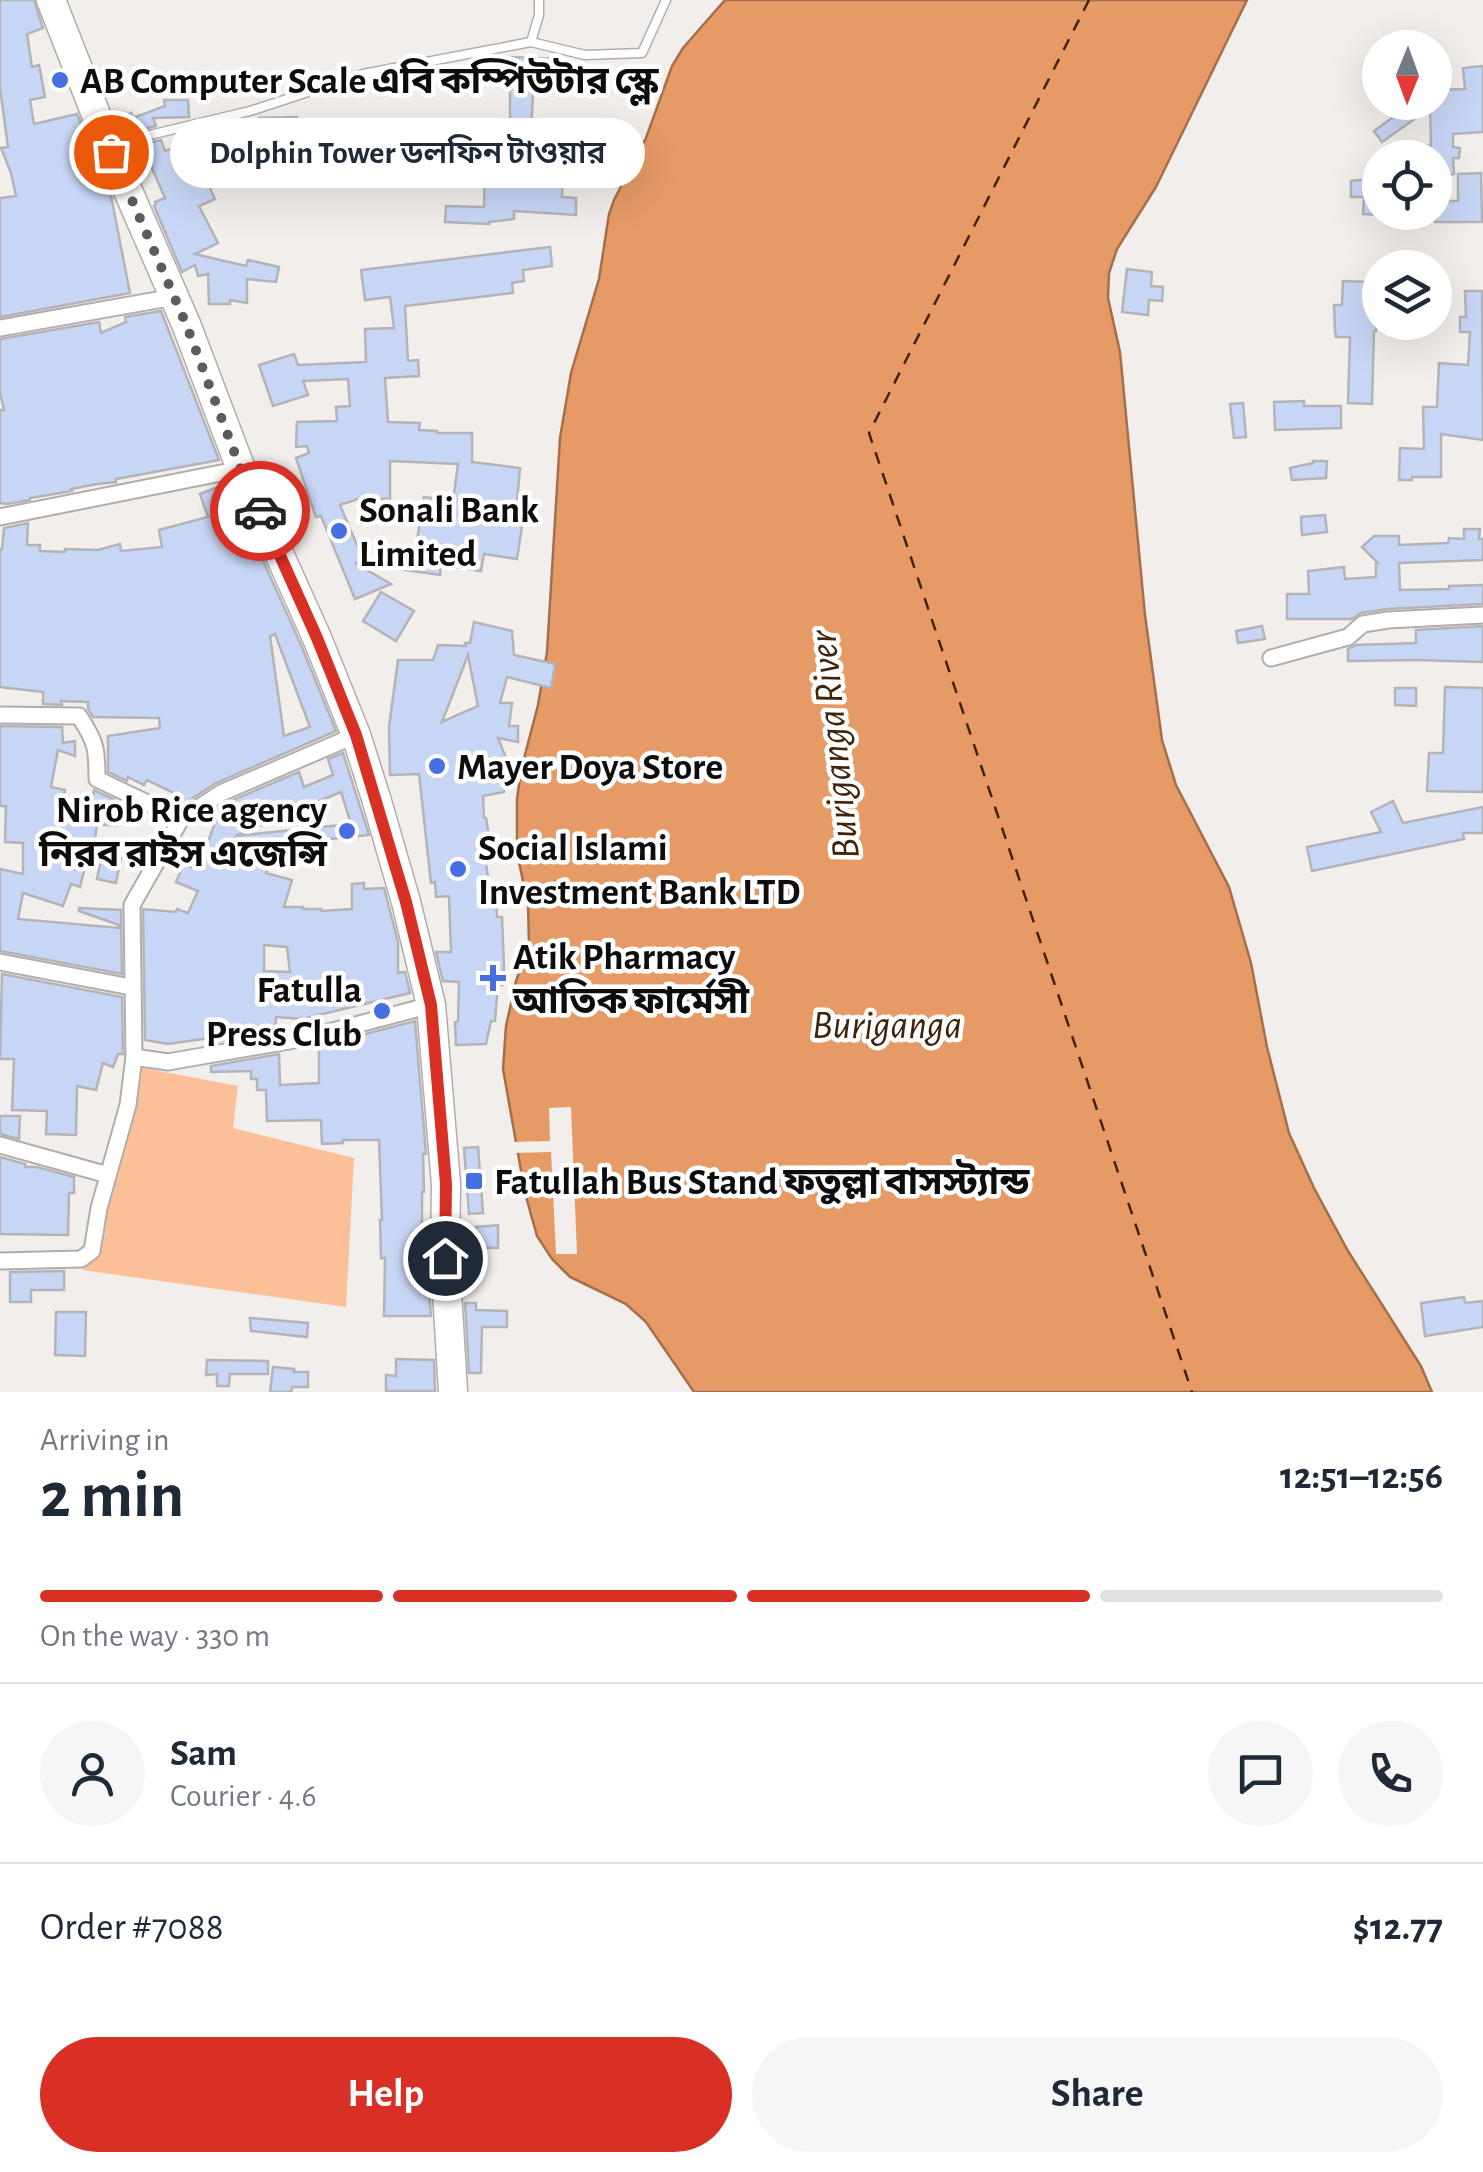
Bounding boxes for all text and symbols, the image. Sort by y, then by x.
north arrow [1362,30,1452,120]
map controls [1362,30,1452,340]
place label: AB Computer Scale এবি কম্পিউটার স্কেল [80,58,659,107]
marker: AB Computer Scale এবি কম্পিউটার স্কেল [49,69,71,91]
pin [69,110,154,195]
callout: Dolphin Tower ডলফিন টাওয়ার [171,117,646,187]
icon: bag [84,125,139,180]
text: Dolphin Tower ডলফিন টাওয়ার [209,137,606,169]
button: locate [1362,140,1452,230]
button: layers [1362,250,1452,340]
courier [210,461,310,561]
icon: car [233,484,288,539]
place label: Sonali Bank Limited [359,492,539,574]
marker: Sonali Bank Limited [328,520,350,542]
water label: Buriganga River [803,628,867,861]
place label: Mayer Doya Store [457,749,723,787]
marker: Mayer Doya Store [426,755,448,777]
place label: Nirob Rice agency নিরব রাইস এজেন্সি [38,792,328,874]
marker: Nirob Rice agency নিরব রাইস এজেন্সি [336,820,358,842]
place label: Social Islami Investment Bank LTD [478,830,800,912]
marker: Social Islami Investment Bank LTD [447,858,469,880]
place label: Atik Pharmacy আতিক ফার্মেসী [512,939,750,1021]
marker: Atik Pharmacy আতিক ফার্মেসী [482,967,504,989]
place label: Fatulla Press Club [206,972,362,1054]
marker: Fatulla Press Club [371,1000,393,1022]
water label: Buriganga [812,1006,962,1046]
place label: Fatullah Bus Stand ফতুল্লা বাসস্ট্যান্ড [494,1159,1030,1205]
marker: Fatullah Bus Stand ফতুল্লা বাসস্ট্যান্ড [463,1170,485,1192]
pin [403,1216,488,1301]
icon: home [418,1231,473,1286]
text: Arriving in [40,1424,169,1456]
text: 12:51–12:56 [1280,1458,1443,1496]
text: 2 min [40,1464,184,1529]
text: On the way · 330 m [40,1620,270,1652]
button: person [40,1721,145,1826]
button: chat [1208,1721,1313,1826]
button: phone [1338,1721,1443,1826]
text: Sam [170,1735,237,1773]
text: Courier · 4.6 [170,1780,317,1812]
text: Order #7088 [40,1909,224,1947]
text: $12.77 [1353,1909,1443,1947]
button: Help [40,2037,732,2152]
button: Share [752,2037,1443,2152]

